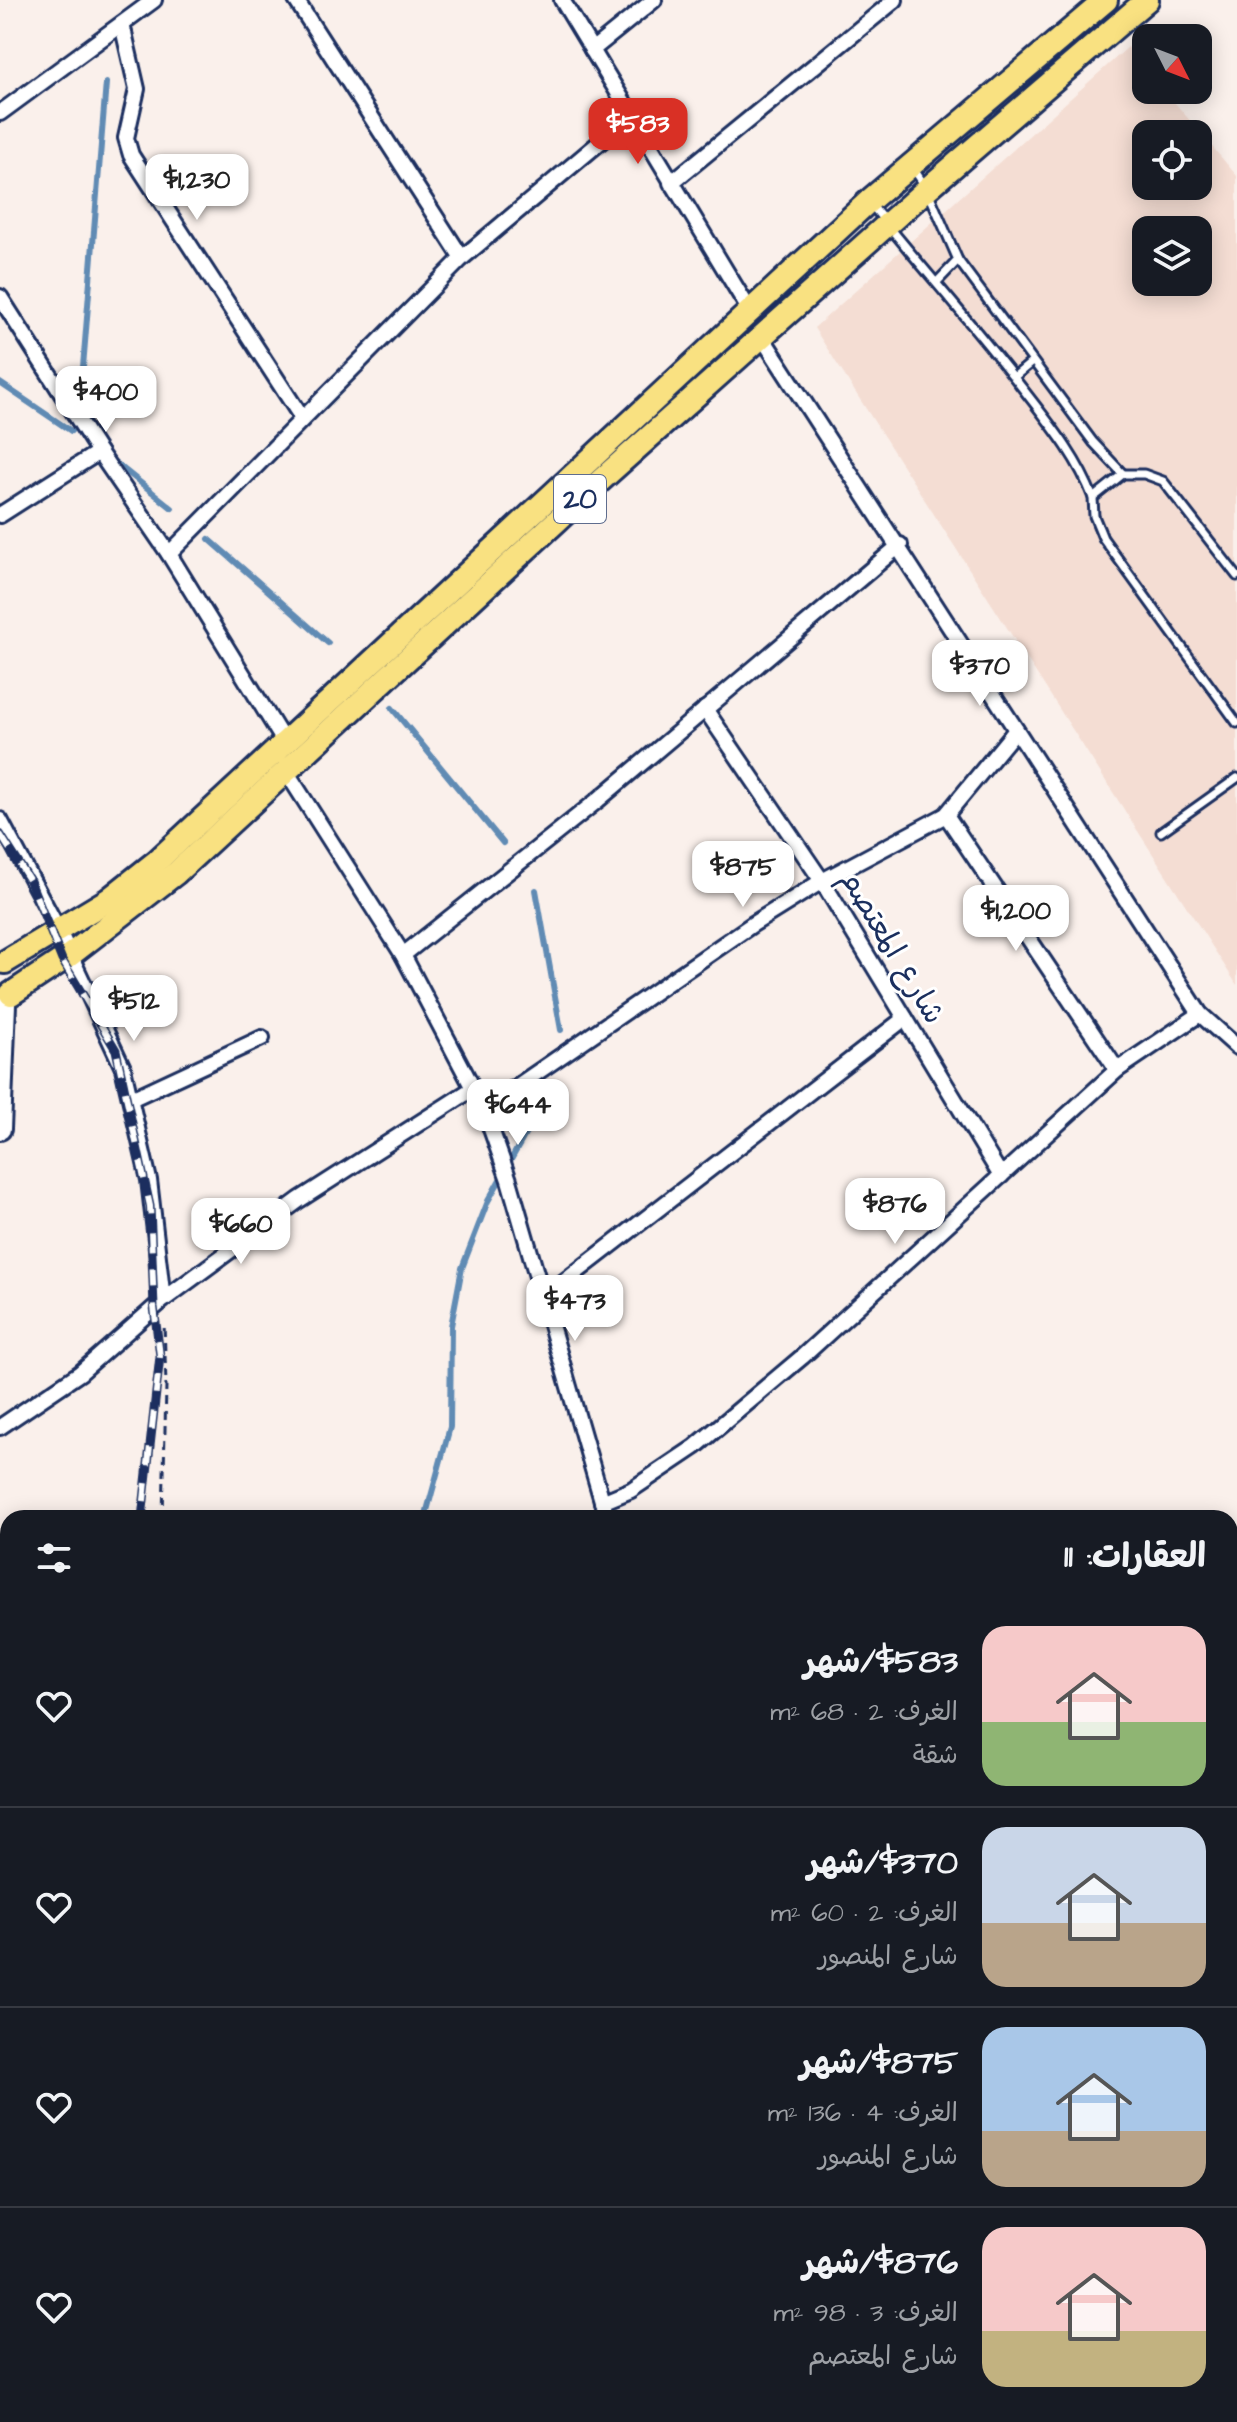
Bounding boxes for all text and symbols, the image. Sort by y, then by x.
north arrow [1132,24,1212,104]
map controls [1132,24,1212,296]
pin: $583 [591,98,685,166]
text: $583 [607,106,669,142]
button: locate [1132,120,1212,200]
pin: $1,230 [132,154,262,222]
text: $1,230 [164,162,230,198]
button: layers [1132,216,1212,296]
pin: $400 [59,366,153,434]
text: $400 [74,374,138,410]
road number: 20 [554,475,606,523]
pin: $370 [933,640,1027,708]
text: $370 [950,648,1010,684]
pin: $875 [696,841,790,909]
text: $875 [710,849,776,885]
street label: شارع المعتصم [829,862,955,1033]
pin: $1,200 [951,885,1081,953]
text: $1,200 [981,893,1051,929]
pin: $512 [87,975,181,1043]
text: $512 [108,983,160,1019]
pin: $644 [471,1079,565,1147]
text: $644 [485,1087,551,1123]
pin: $876 [848,1178,942,1246]
text: $876 [863,1186,927,1222]
pin: $660 [194,1198,288,1266]
text: $660 [209,1206,273,1242]
pin: $473 [528,1275,622,1343]
text: $473 [544,1283,606,1319]
text: العقارات: 11 [1064,1533,1206,1581]
icon: filters [32,1536,76,1580]
text: $583/شهر [804,1638,958,1686]
icon: home [1046,1658,1142,1754]
icon: heart [32,1684,76,1728]
text: الغرف: 2 · 68 m² [770,1694,958,1730]
text: شقة [913,1737,958,1773]
text: $370/شهر [807,1839,958,1887]
icon: home [1046,1859,1142,1955]
icon: heart [32,1885,76,1929]
text: الغرف: 2 · 60 m² [771,1895,958,1931]
text: شارع المنصور [818,1938,958,1974]
text: $875/شهر [800,2039,958,2087]
icon: home [1046,2059,1142,2155]
icon: heart [32,2085,76,2129]
text: الغرف: 4 · 136 m² [768,2095,958,2131]
text: شارع المنصور [818,2138,958,2174]
text: $876/شهر [803,2239,958,2287]
icon: home [1046,2259,1142,2355]
icon: heart [32,2285,76,2329]
text: الغرف: 3 · 98 m² [773,2295,958,2331]
text: شارع المعتصم [808,2338,958,2374]

